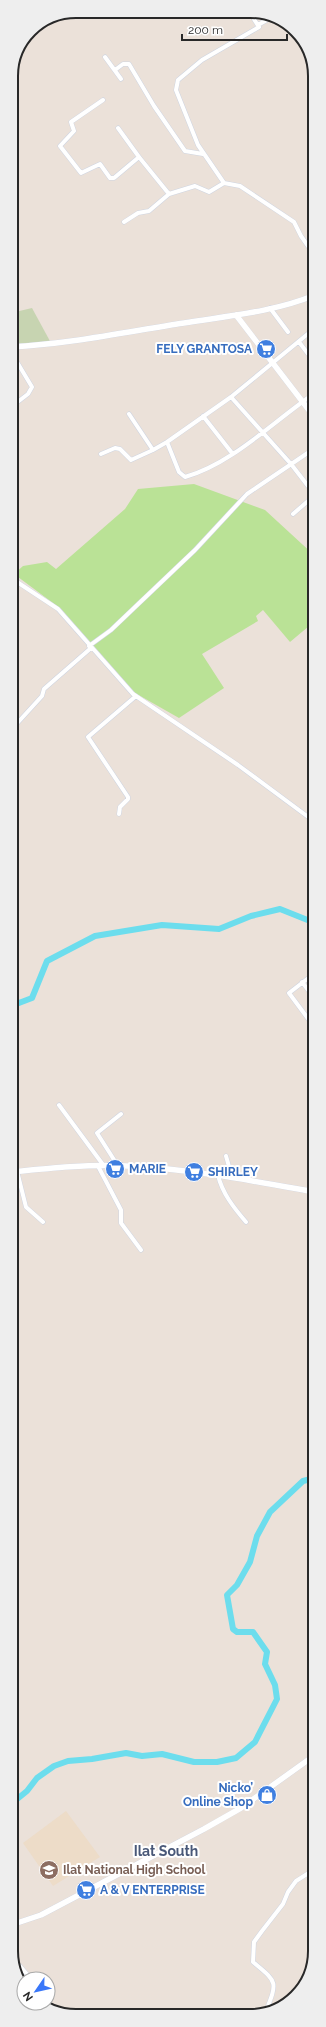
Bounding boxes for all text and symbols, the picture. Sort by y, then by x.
scale bar [182,16,287,42]
text: 200 m [188,23,223,37]
supermarket icon: FELY GRANTOSA [255,338,277,360]
place label: FELY GRANTOSA [156,342,253,356]
supermarket icon: MARIE [104,1158,126,1180]
supermarket icon: SHIRLEY [183,1161,205,1183]
place label: MARIE [129,1162,166,1176]
place label: SHIRLEY [208,1165,258,1179]
place label: Nicko’ Online Shop [183,1781,253,1809]
shop icon: Nicko’ Online Shop [256,1784,278,1806]
district label: Ilat South [134,1843,198,1859]
school or university icon: Ilat National High School [38,1859,60,1881]
place label: Ilat National High School [63,1863,206,1877]
supermarket icon: A & V ENTERPRISE [75,1879,97,1901]
place label: A & V ENTERPRISE [100,1883,205,1897]
north arrow [16,1971,56,2011]
text: N [20,1989,36,2003]

